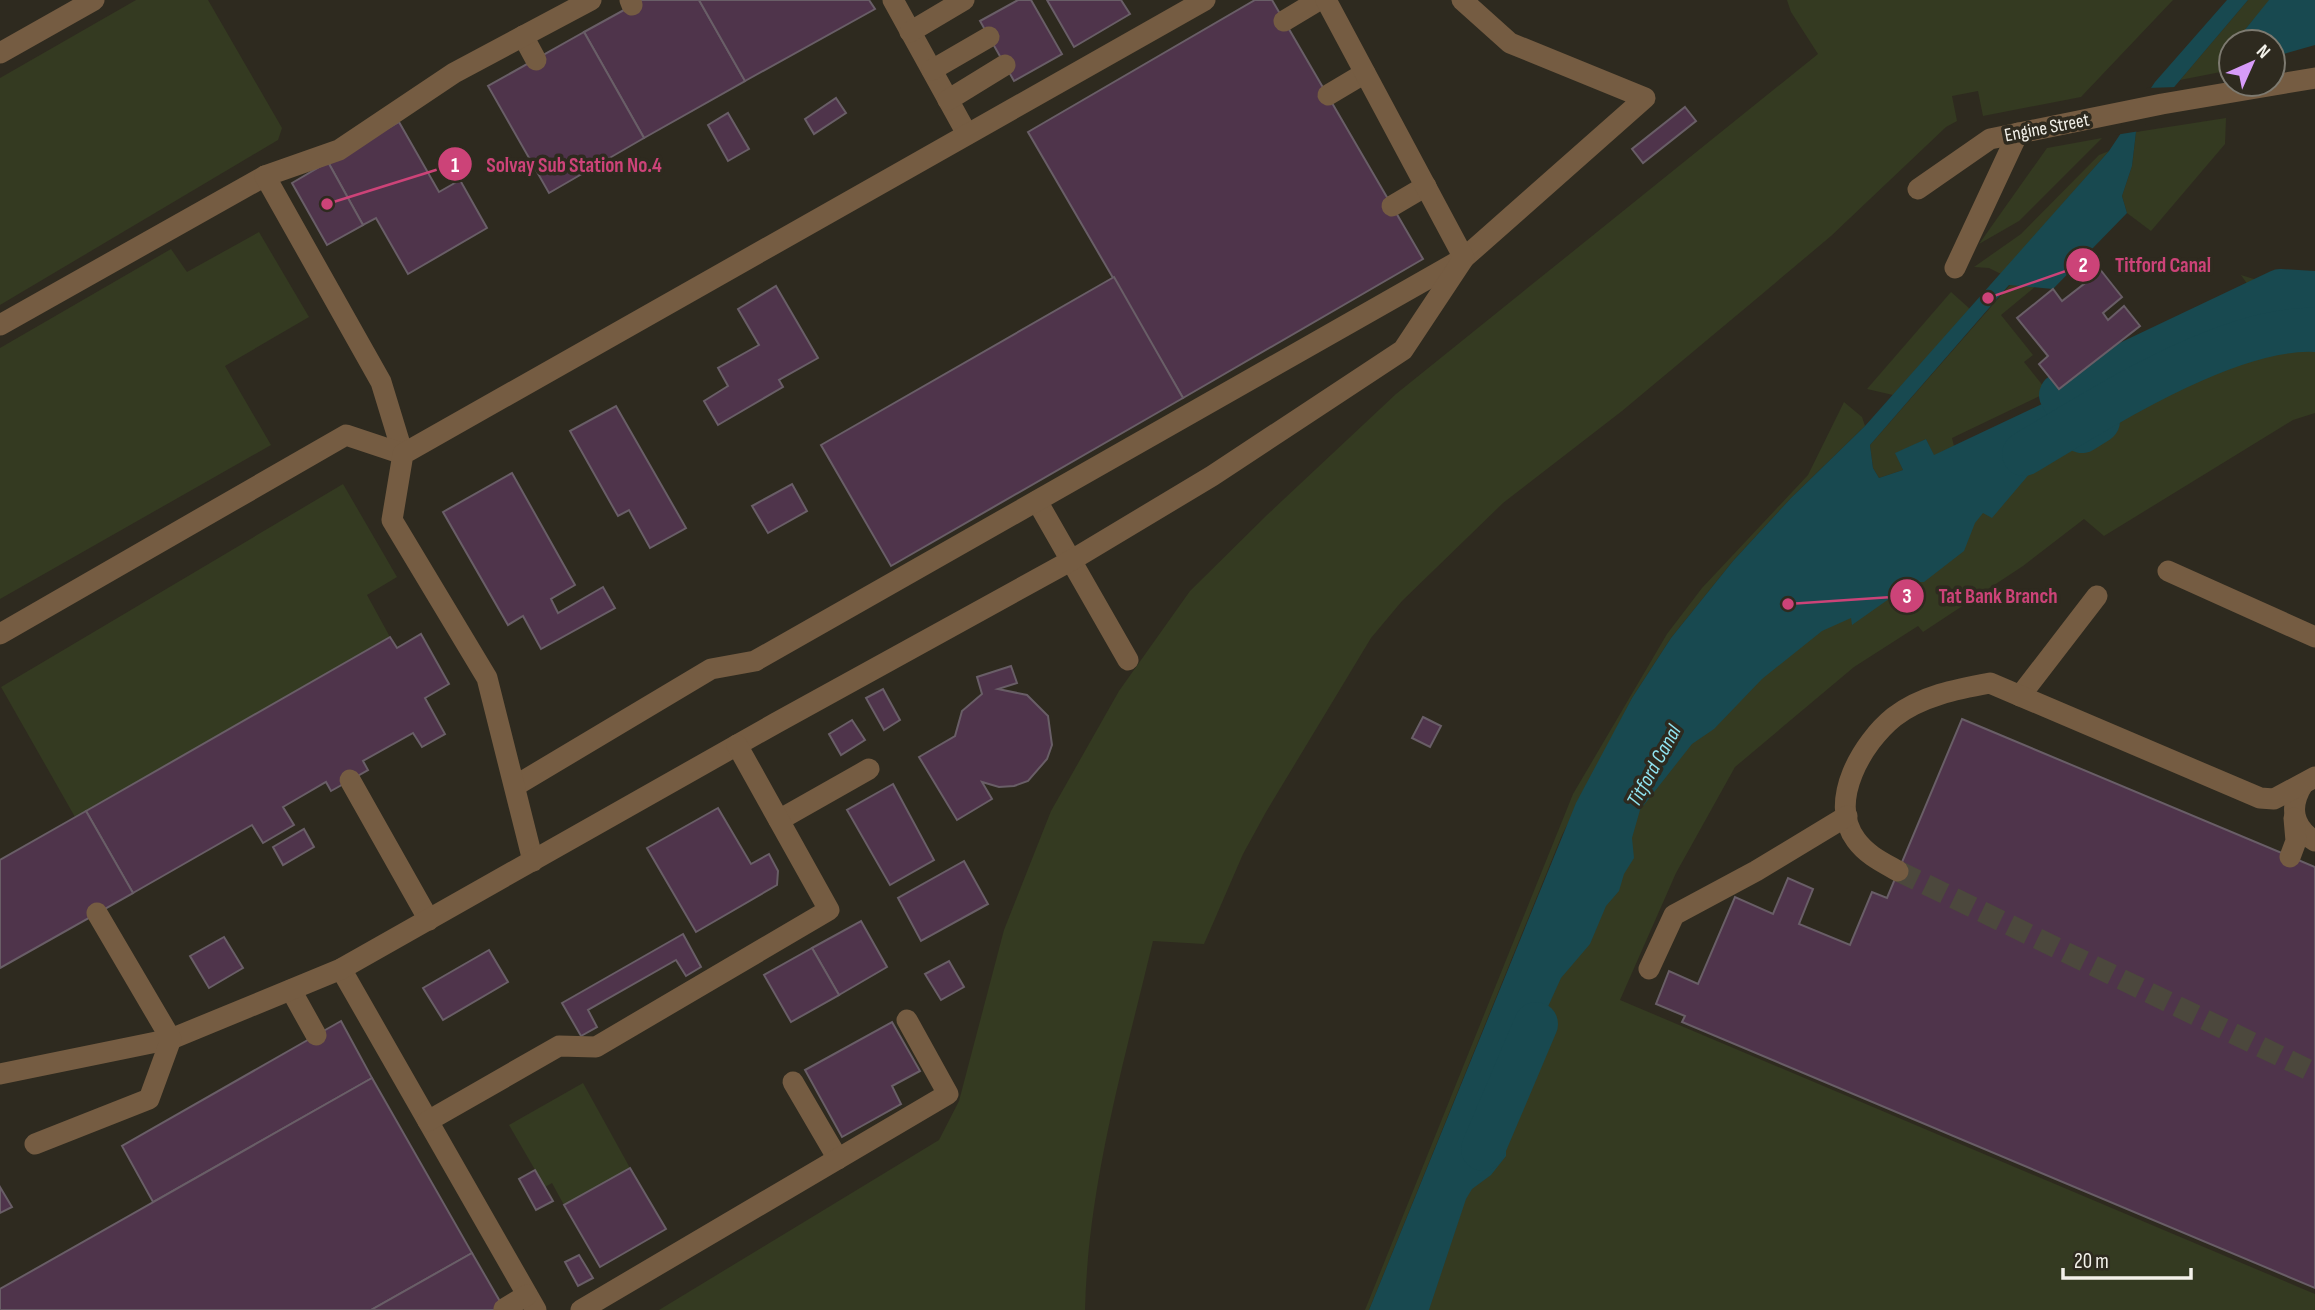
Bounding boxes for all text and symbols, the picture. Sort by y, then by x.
north arrow [2217,28,2287,98]
text: N [2251,40,2275,64]
street label: Engine Street [2003,108,2092,147]
callout: Solvay Sub Station No.4 [438,143,676,185]
text: 1 [451,153,459,178]
text: Solvay Sub Station No.4 [486,153,662,178]
callout: Titford Canal [2066,244,2225,286]
text: 2 [2078,253,2088,278]
text: Titford Canal [2115,253,2211,278]
callout: Tat Bank Branch [1890,575,2072,617]
text: 3 [1902,584,1912,609]
text: Tat Bank Branch [1938,584,2058,609]
water label: Titford Canal [1621,720,1687,811]
scale bar [2063,1236,2191,1280]
text: 20 m [2074,1249,2109,1274]

